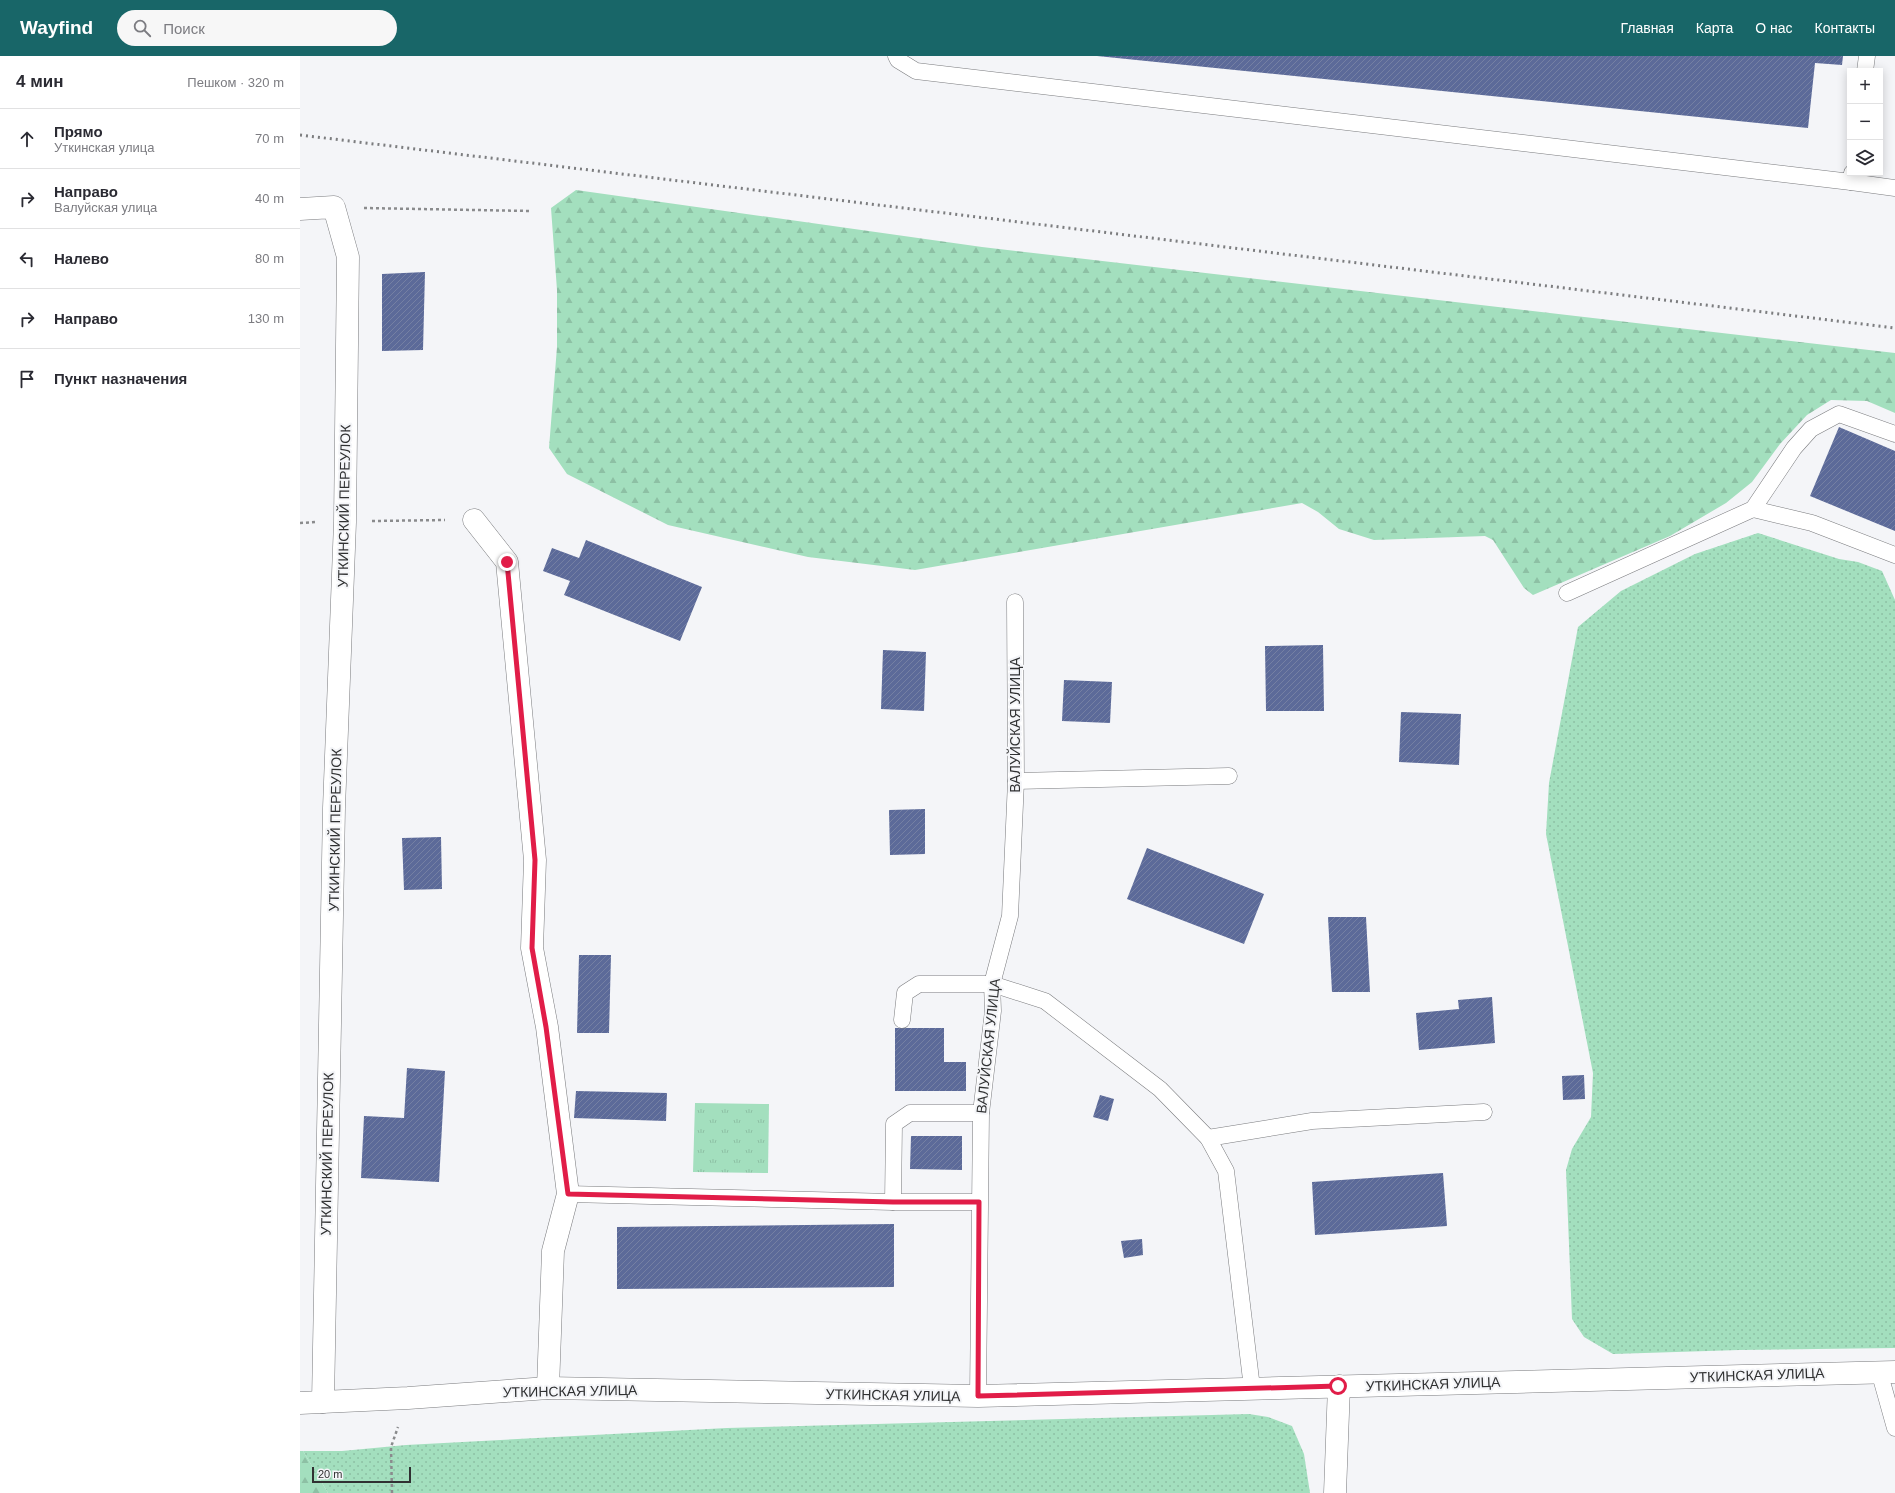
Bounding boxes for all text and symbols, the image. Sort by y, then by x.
search box [117,10,397,46]
text: Wayfind [20,17,93,38]
icon: search [131,17,153,39]
text: Поиск [163,20,205,37]
text: Главная [1620,20,1674,36]
text: Карта [1696,20,1733,36]
text: О нас [1755,20,1793,36]
text: Контакты [1815,20,1875,36]
map controls [1847,68,1883,176]
button: + [1847,68,1883,104]
text: 4 мин [16,72,63,91]
text: Пешком · 320 m [187,75,284,90]
button: − [1847,104,1883,140]
text: Прямо [54,123,103,140]
icon: ahead [16,128,38,150]
text: 70 m [255,131,284,146]
text: Уткинская улица [54,140,154,155]
button: layers [1847,140,1883,176]
text: Направо [54,183,118,200]
icon: right [16,188,38,210]
text: 40 m [255,191,284,206]
text: Валуйская улица [54,200,157,215]
icon: left [16,248,38,270]
text: Налево [54,250,109,267]
text: 80 m [255,251,284,266]
icon: right [16,308,38,330]
text: Направо [54,310,118,327]
text: 130 m [248,311,284,326]
icon: arrive [16,368,38,390]
text: Пункт назначения [54,370,187,387]
street label: УТКИНСКИЙ ПЕРЕУЛОК [334,424,353,588]
route end [498,553,516,571]
street label: ВАЛУЙСКАЯ УЛИЦА [1006,657,1023,793]
street label: УТКИНСКИЙ ПЕРЕУЛОК [325,748,344,912]
street label: ВАЛУЙСКАЯ УЛИЦА [972,977,1003,1114]
street label: УТКИНСКИЙ ПЕРЕУЛОК [317,1072,336,1236]
street label: УТКИНСКАЯ УЛИЦА [1689,1365,1825,1385]
street label: УТКИНСКАЯ УЛИЦА [1365,1374,1501,1394]
route start [1329,1377,1347,1395]
street label: УТКИНСКАЯ УЛИЦА [502,1382,638,1400]
street label: УТКИНСКАЯ УЛИЦА [825,1386,961,1404]
scale bar [312,1465,411,1484]
text: 20 m [318,1468,342,1480]

